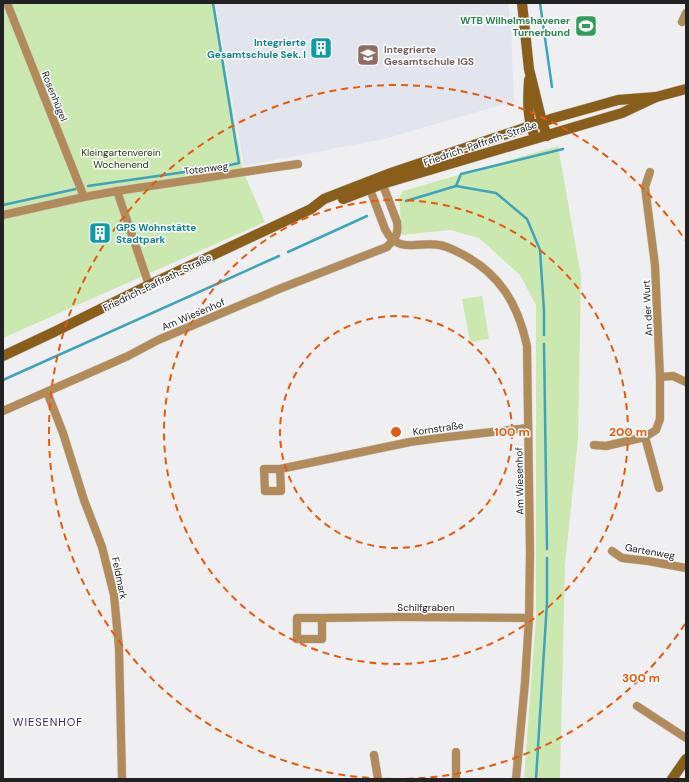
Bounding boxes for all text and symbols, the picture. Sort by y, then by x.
sports icon: WTB Wilhelmshavener Turnerbund [573,13,599,39]
place label: WTB Wilhelmshavener Turnerbund [460,14,570,39]
building icon: Integrierte Gesamtschule Sek. I [308,35,334,61]
place label: Integrierte Gesamtschule Sek. I [207,36,306,61]
school or university icon: Integrierte Gesamtschule IGS [355,42,381,68]
place label: Integrierte Gesamtschule IGS [384,43,474,68]
street label: Rosenhügel [39,69,70,123]
street label: Friedrich-Paffrath-Straße [422,118,539,169]
park label: Kleingartenverein Wochenend [81,146,161,171]
street label: Totenweg [183,159,229,178]
building icon: GPS Wohnstätte Stadtpark [87,220,113,246]
place label: GPS Wohnstätte Stadtpark [116,221,196,246]
street label: Friedrich-Paffrath-Straße [101,250,214,314]
street label: An der Wurt [640,279,655,336]
street label: Am Wiesenhof [160,295,227,334]
street label: Kornstraße [412,418,464,438]
text: 100 m [494,424,530,440]
text: 200 m [609,424,647,440]
centre of rings [389,425,403,439]
street label: Am Wiesenhof [512,447,527,515]
street label: Gartenweg [624,541,676,562]
street label: Feldmark [109,556,130,600]
street label: Schilfgraben [397,601,455,614]
text: 300 m [622,670,660,686]
district label: WIESENHOF [13,715,83,729]

